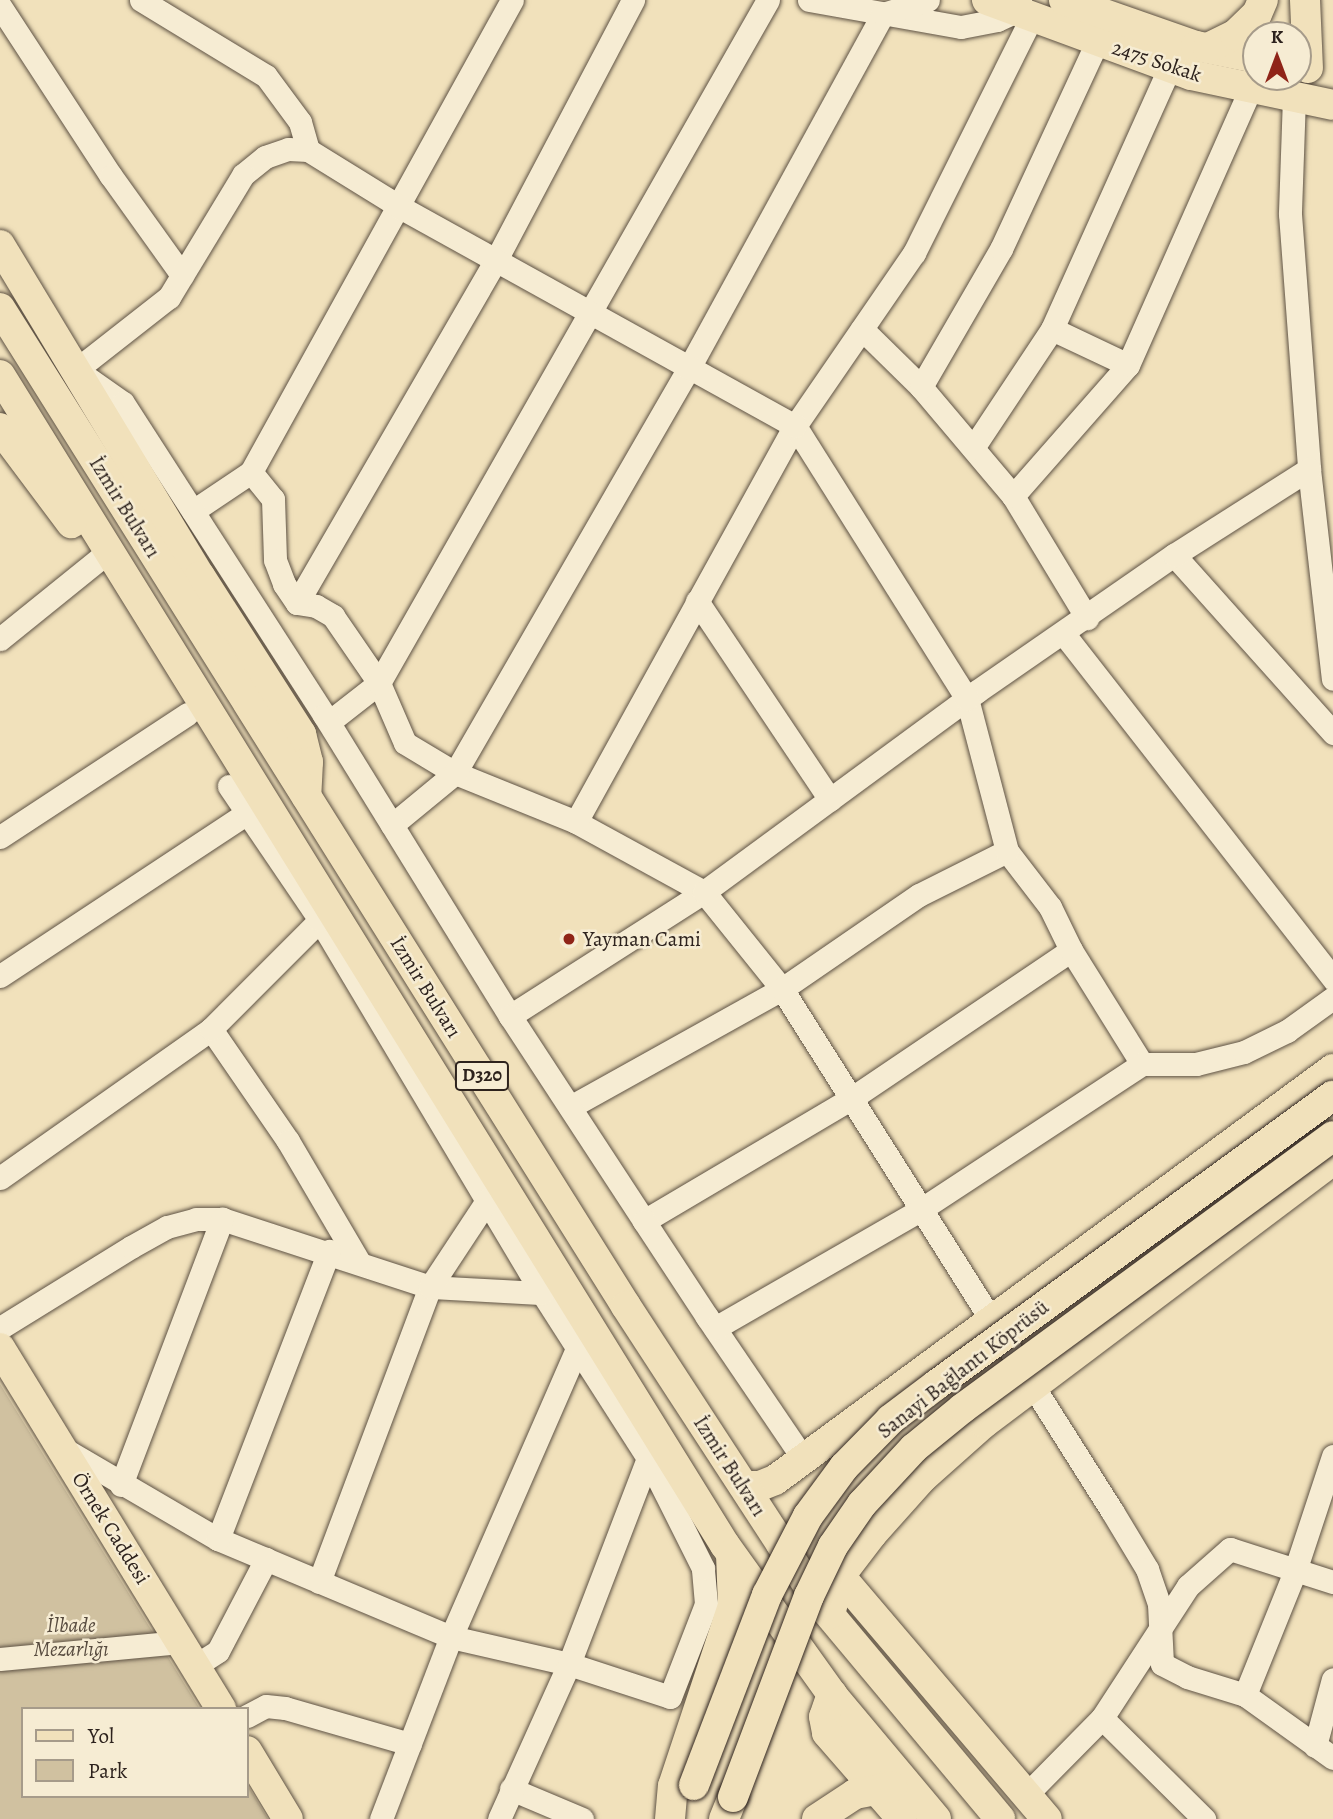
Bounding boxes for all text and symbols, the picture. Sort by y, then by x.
north arrow [1242,21,1312,91]
text: K [1271,24,1283,50]
street label: 2475 Sokak [1109,35,1205,87]
street label: İzmir Bulvarı [84,452,166,562]
place label: Yayman Cami [583,926,701,952]
marker: Yayman Cami [561,931,577,947]
street label: İzmir Bulvarı [385,932,467,1042]
road number: D320 [454,1060,510,1092]
street label: Sanayi Bağlantı Köprüsü [872,1294,1054,1444]
street label: İzmir Bulvarı [688,1411,772,1521]
street label: Örnek Caddesi [67,1467,155,1589]
park label: İlbade Mezarlığı [33,1612,109,1662]
legend [21,1707,248,1798]
text: Yol [88,1722,114,1750]
text: Park [88,1757,127,1785]

